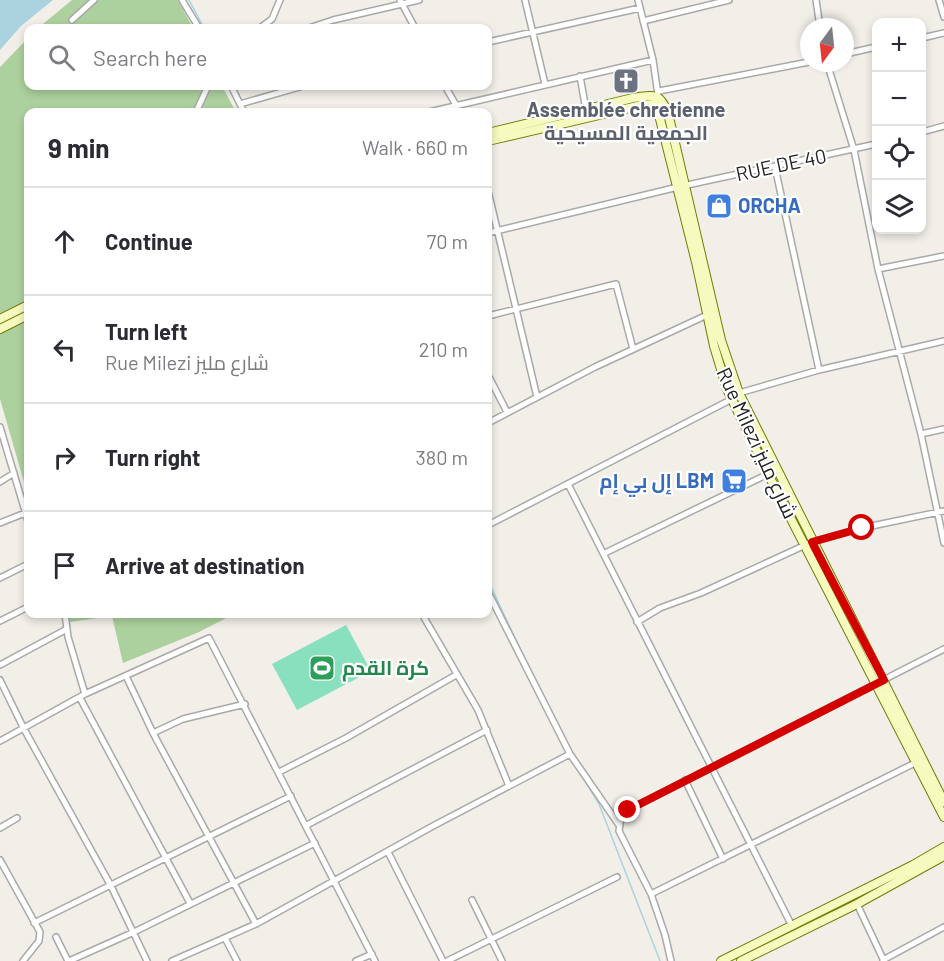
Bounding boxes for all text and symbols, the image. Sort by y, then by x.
north arrow [800,18,854,72]
map controls [872,18,926,234]
button: + [872,18,926,72]
search box [24,24,492,90]
icon: search [45,41,78,74]
text: Search here [93,44,207,70]
church icon: Assemblée chretienne الجمعية المسيحية [611,66,641,96]
button: − [872,72,926,126]
place label: Assemblée chretienne الجمعية المسيحية [526,97,726,145]
button: locate [872,126,926,180]
text: 9 min [48,132,110,163]
text: Walk · 660 m [362,135,468,159]
street label: RUE DE 40 [733,143,828,185]
button: layers [872,180,926,234]
shop icon: ORCHA [704,191,734,221]
place label: ORCHA [738,193,801,217]
icon: ahead [48,225,81,258]
text: Continue [105,228,193,254]
text: 70 m [427,229,468,253]
text: Turn left [105,318,188,344]
icon: left [48,333,81,366]
text: 210 m [419,337,468,361]
text: Rue Milezi شارع مليز [105,350,269,374]
street label: Rue Milezi شارع مليز [710,363,803,523]
icon: right [48,441,81,474]
text: Turn right [105,444,200,470]
text: 380 m [415,445,468,469]
supermarket icon: إل بي إم LBM [719,466,749,496]
place label: إل بي إم LBM [599,468,714,497]
route start [848,514,874,540]
icon: arrive [48,549,81,582]
text: Arrive at destination [105,552,304,578]
sports icon: كرة القدم [307,653,337,683]
place label: كرة القدم [342,655,429,682]
route end [614,796,640,822]

